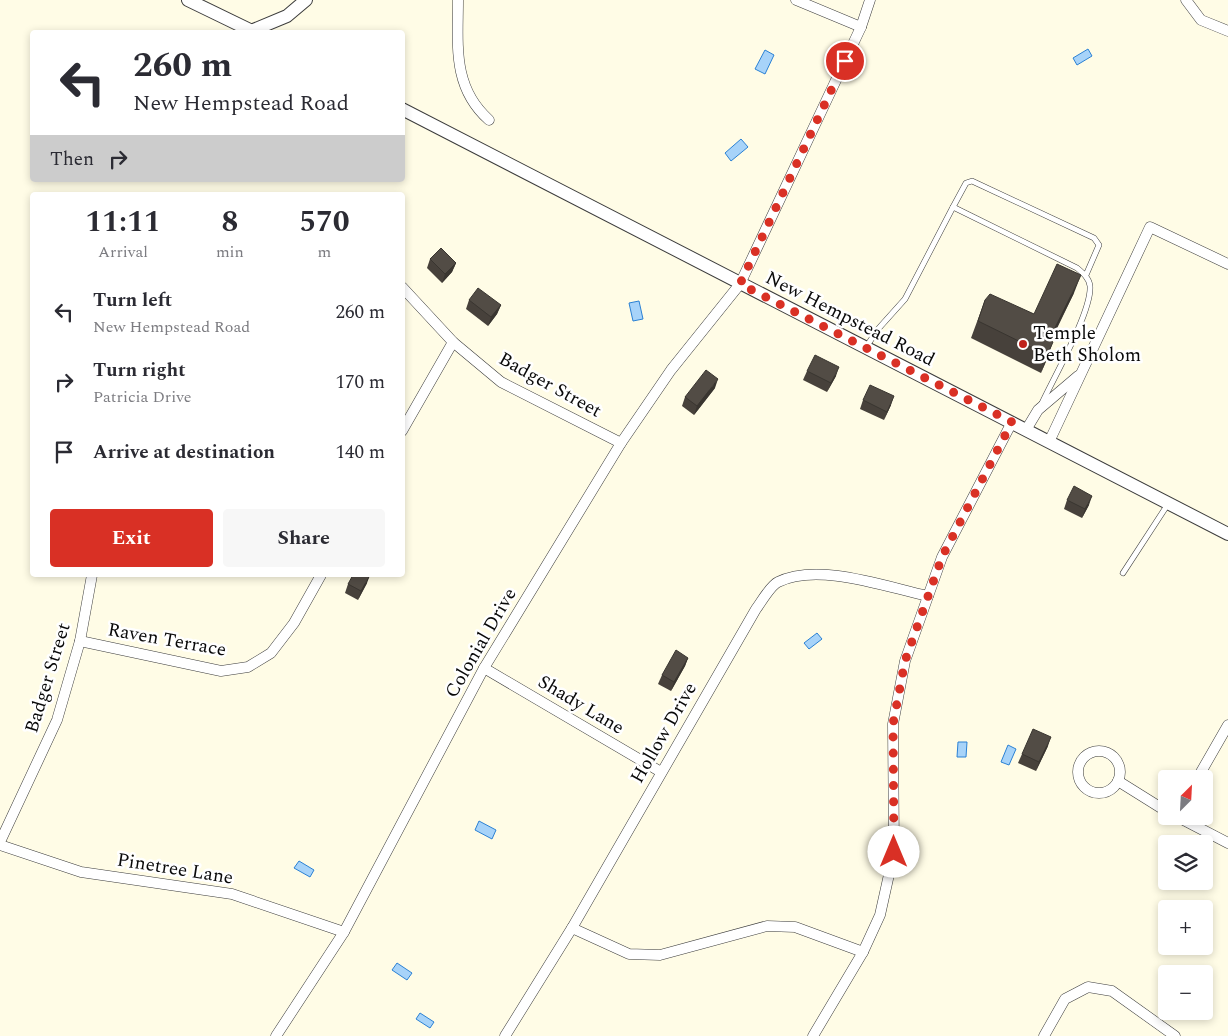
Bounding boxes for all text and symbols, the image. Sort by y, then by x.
text: 260 m [133,39,232,92]
pin [824,40,866,82]
icon: arrive [831,47,859,75]
icon: left [50,50,115,115]
text: New Hempstead Road [133,87,349,120]
text: Then [50,145,94,174]
icon: right [104,145,132,173]
text: 11:11 [85,199,161,245]
text: 8 [221,199,238,245]
text: 570 [299,199,350,245]
text: Arrival [98,240,148,264]
text: min [216,240,244,264]
text: m [318,240,331,264]
street label: New Hempstead Road [760,264,940,374]
text: Turn left [93,286,172,315]
icon: left [50,298,78,326]
text: 260 m [335,298,385,327]
text: New Hempstead Road [93,315,250,339]
place label: Temple Beth Sholom [1033,319,1141,370]
marker: Temple Beth Sholom [1017,338,1029,350]
street label: Badger Street [493,345,607,425]
text: Turn right [93,356,186,385]
icon: right [50,368,78,396]
text: 170 m [335,368,385,397]
text: Patricia Drive [93,385,192,409]
icon: arrive [50,438,78,466]
text: Arrive at destination [93,438,275,467]
text: 140 m [335,438,385,467]
button: Exit [50,509,213,567]
button: Share [223,509,385,567]
street label: Colonial Drive [438,583,524,703]
street label: Raven Terrace [105,615,229,665]
street label: Badger Street [17,619,79,737]
street label: Shady Lane [532,668,630,742]
street label: Hollow Drive [623,677,705,789]
north arrow [1158,770,1212,825]
map controls [1158,770,1213,1020]
position arrow [867,825,919,877]
button: layers [1158,835,1213,890]
street label: Pinetree Lane [115,845,235,893]
button: + [1158,900,1213,955]
button: − [1158,965,1213,1020]

